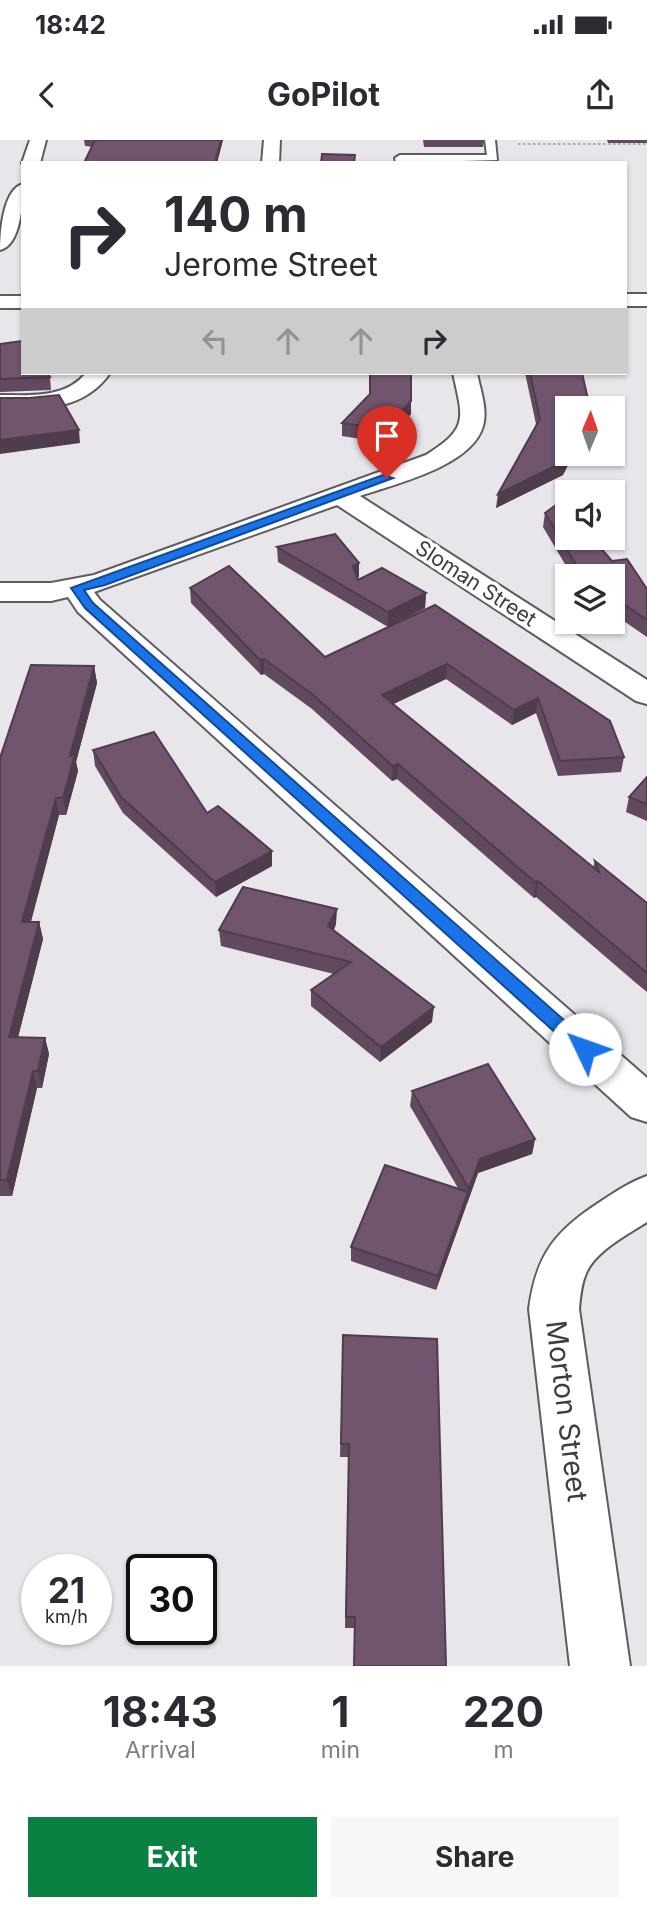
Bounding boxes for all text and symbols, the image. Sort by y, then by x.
text: 18:42 [35,9,106,40]
text: GoPilot [267,75,380,114]
icon: back [28,76,66,114]
icon: share [581,76,619,114]
text: 140 m [164,185,308,244]
icon: right [49,189,140,280]
text: Jerome Street [164,245,378,284]
icon: left [196,322,234,360]
icon: ahead [269,322,307,360]
icon: ahead [342,322,380,360]
icon: right [415,322,453,360]
north arrow [555,396,625,466]
map controls [555,396,625,634]
pin [357,406,417,478]
icon: arrive [368,417,406,455]
button: sound [555,480,625,550]
street label: Sloman Street [411,535,541,631]
button: layers [555,564,625,634]
position arrow [548,1012,622,1086]
street label: Morton Street [539,1319,595,1503]
speed limit sign: 30 [126,1554,217,1645]
text: 21 [48,1569,85,1611]
text: km/h [45,1606,88,1627]
text: 18:43 [103,1686,218,1737]
text: 1 [331,1686,349,1737]
text: 220 [463,1686,544,1737]
text: Arrival [125,1736,196,1764]
text: min [321,1736,360,1764]
text: m [493,1736,514,1764]
button: Exit [28,1817,317,1897]
button: Share [331,1817,619,1897]

